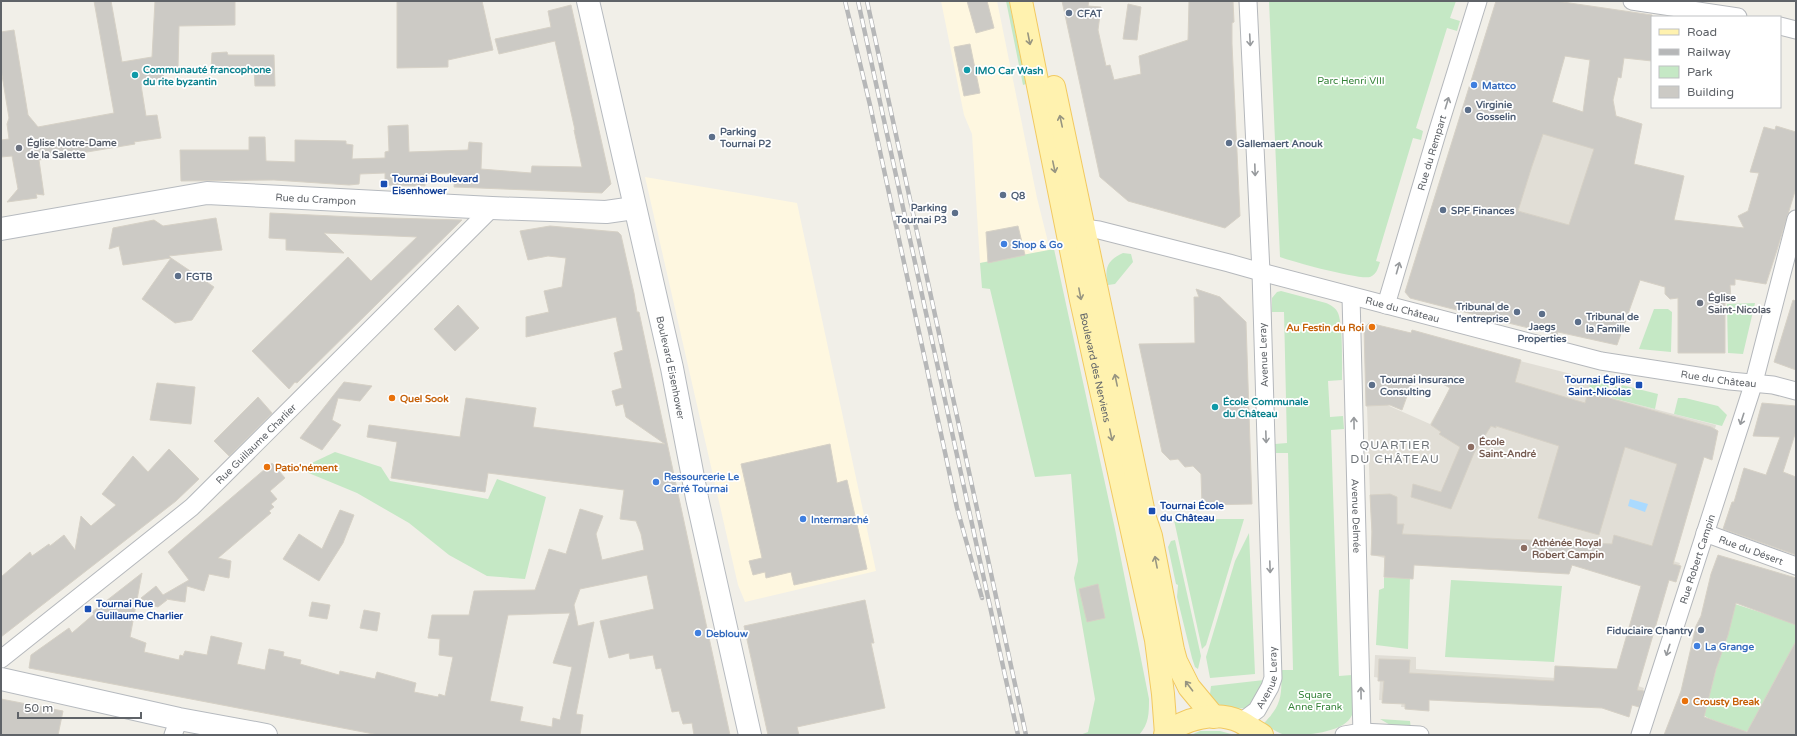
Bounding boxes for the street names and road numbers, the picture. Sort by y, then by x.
street label: Rue du Rempart [1415,114,1449,192]
street label: Rue du Crampon [275,192,356,208]
street label: Rue du Château [1364,295,1441,326]
street label: Boulevard des Nerviens [1077,312,1113,424]
street label: Boulevard Eisenhower [653,315,687,421]
street label: Avenue Leray [1257,322,1271,387]
street label: Rue du Château [1680,368,1757,390]
street label: Rue Guillaume Charlier [214,401,299,487]
street label: Avenue Delmée [1349,479,1362,554]
street label: Rue Robert Campin [1678,513,1718,606]
street label: Rue du Désert [1717,533,1785,568]
street label: Avenue Leray [1254,646,1281,711]

